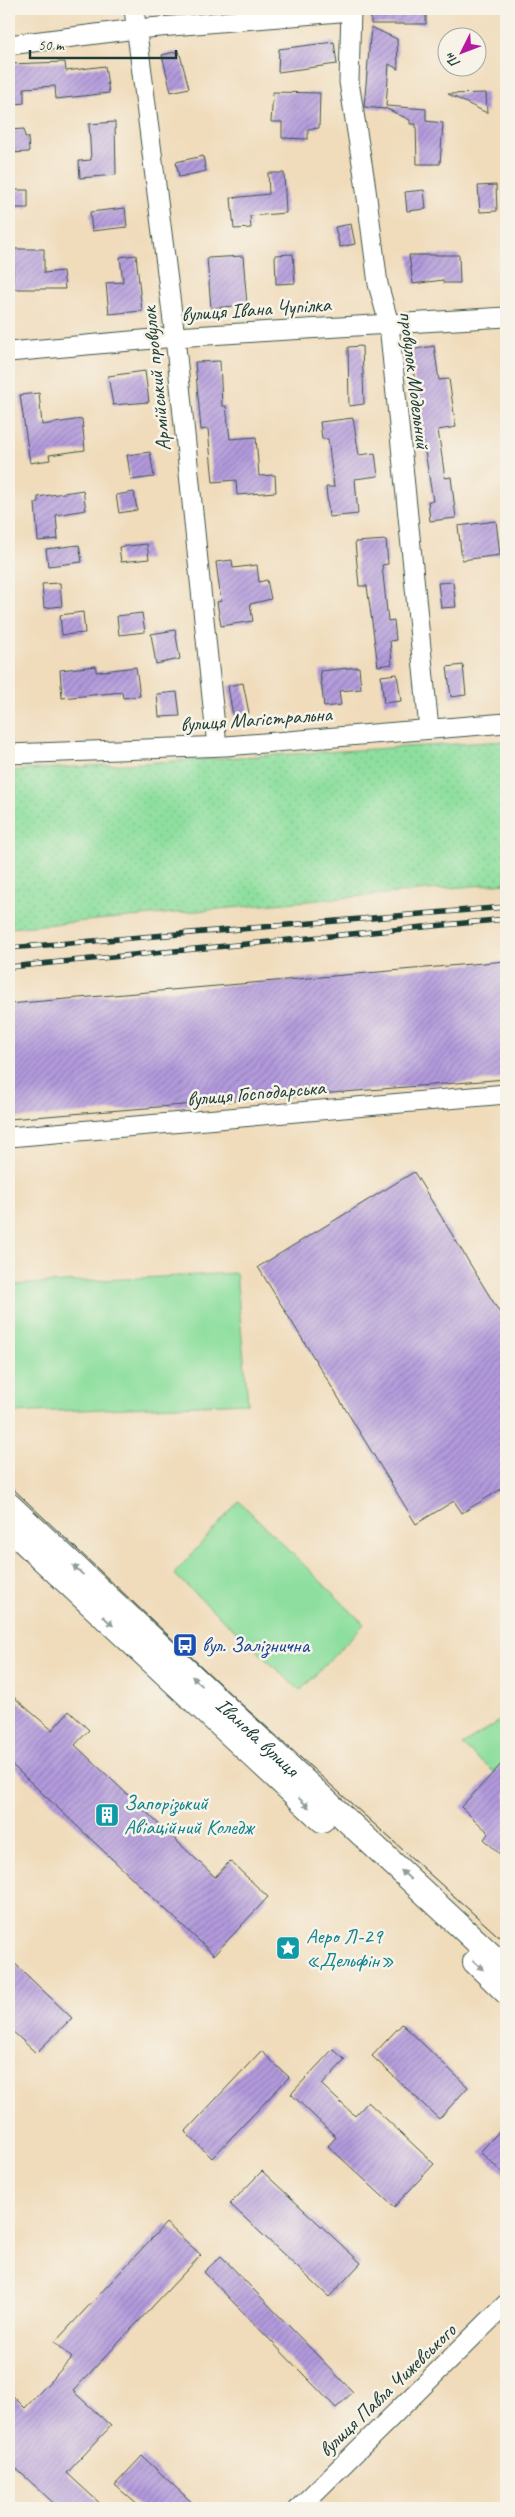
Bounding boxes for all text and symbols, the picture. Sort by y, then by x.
scale bar [30,28,176,60]
north arrow [438,28,488,78]
text: 50 m [38,36,65,55]
text: Пн [441,49,464,71]
street label: вулиця Івана Чупілка [180,291,333,327]
street label: Армійський провулок [135,303,177,453]
street label: провулок Модельний [394,310,437,452]
street label: вулиця Магістральна [179,701,334,737]
street label: вулиця Господарська [186,1074,328,1112]
one-way arrow [73,1564,85,1576]
one-way arrow [102,1615,114,1627]
bus stop icon: вул. Залізнична [172,1632,198,1658]
place label: вул. Залізнична [202,1632,311,1659]
one-way arrow [192,1675,204,1687]
street label: Іванова вулиця [210,1692,306,1783]
place label: Запорізький Авіаційний Коледж [124,1790,255,1840]
one-way arrow [298,1797,310,1809]
building icon: Запорізький Авіаційний Коледж [94,1802,120,1828]
one-way arrow [400,1869,412,1881]
place label: Аеро Л-29 «Дельфін» [306,1923,394,1973]
place icon: Аеро Л-29 «Дельфін» [275,1935,301,1961]
one-way arrow [472,1959,484,1971]
street label: вулиця Павла Чижевського [313,2317,462,2462]

